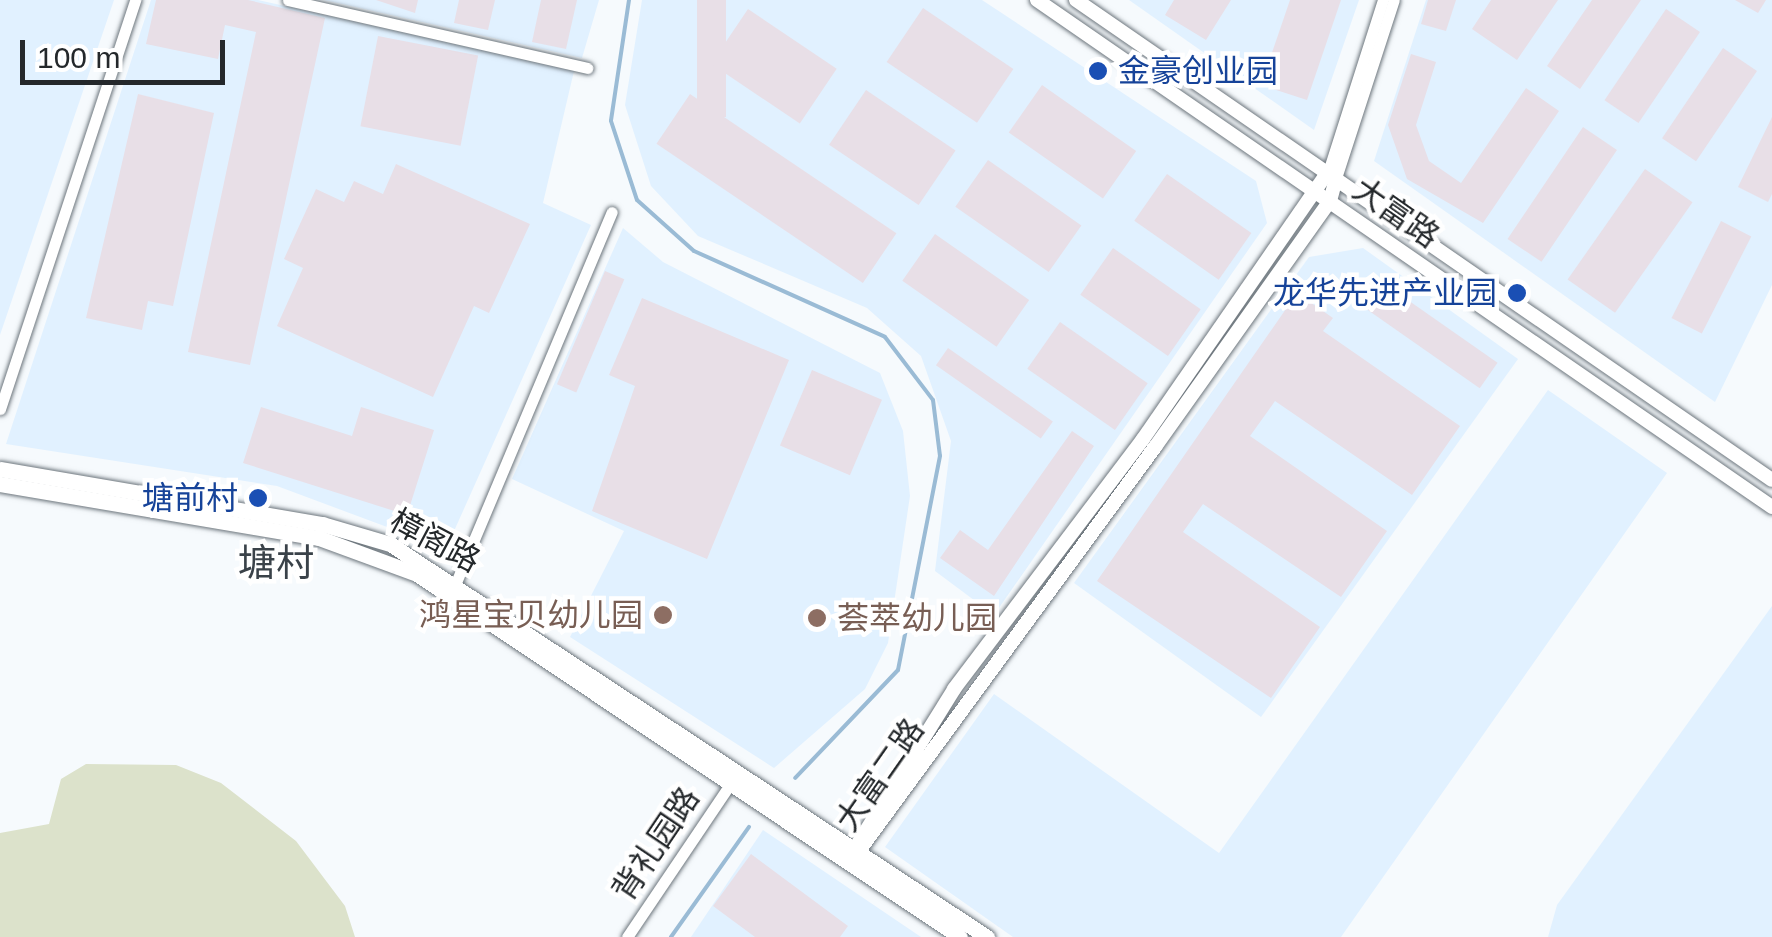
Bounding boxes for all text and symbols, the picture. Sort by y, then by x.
scale bar [25,20,230,82]
text: 100 m [37,41,120,74]
place label: 金豪创业园 [1118,52,1278,90]
marker: 金豪创业园 [1087,60,1109,82]
street label: 大富路 [1346,170,1446,256]
place label: 龙华先进产业园 [1273,274,1497,312]
marker: 龙华先进产业园 [1506,282,1528,304]
place label: 塘前村 [142,479,238,517]
marker: 塘前村 [247,487,269,509]
street label: 樟阁路 [384,502,486,580]
district label: 塘村 [238,541,314,587]
place label: 鸿星宝贝幼儿园 [419,596,643,634]
place label: 荟萃幼儿园 [837,599,997,637]
marker: 鸿星宝贝幼儿园 [652,604,674,626]
marker: 荟萃幼儿园 [806,607,828,629]
street label: 大富二路 [828,712,932,838]
street label: 背礼园路 [604,780,708,908]

